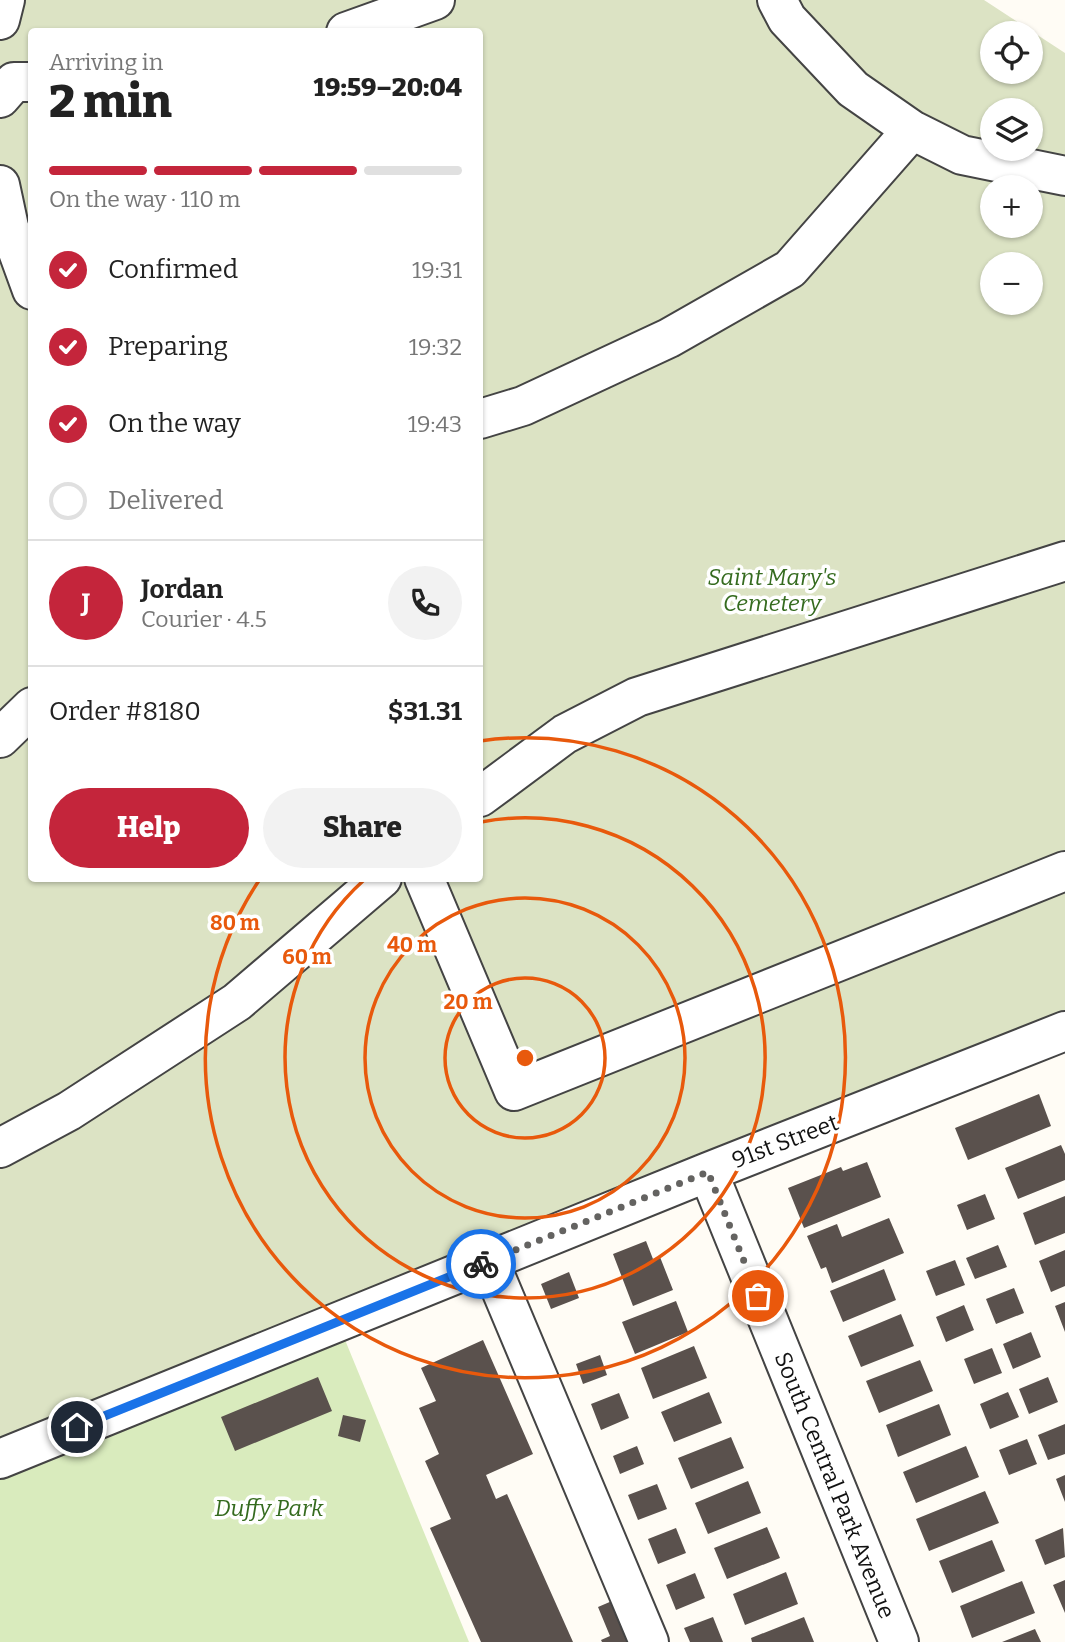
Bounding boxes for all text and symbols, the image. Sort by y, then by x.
map controls [980,21,1043,315]
button: locate [980,21,1043,84]
text: Arriving in [49,48,163,76]
text: 19:59–20:04 [314,72,462,103]
text: 2 min [49,74,172,129]
button: layers [980,98,1043,161]
button: + [980,175,1043,238]
text: On the way · 110 m [49,185,241,213]
icon: check [49,251,87,289]
button: − [980,252,1043,315]
text: Confirmed [108,254,238,285]
text: 19:31 [412,256,462,284]
icon: check [49,328,87,366]
text: Preparing [108,331,228,362]
text: 19:32 [409,333,462,361]
icon: check [49,405,87,443]
text: On the way [108,408,241,439]
text: 19:43 [408,410,462,438]
text: Delivered [108,485,223,516]
park label: Saint Mary's Cemetery [707,563,837,617]
button: phone [388,566,462,640]
text: Jordan [141,574,223,605]
text: J [82,588,90,619]
text: Courier · 4.5 [141,605,267,633]
text: Order #8180 [49,696,201,727]
text: $31.31 [388,696,462,727]
button: Help [49,788,249,868]
button: Share [263,788,462,868]
text: 80 m [210,910,260,936]
text: 40 m [387,932,437,958]
text: 60 m [282,944,332,970]
text: 20 m [444,989,492,1015]
centre of rings [513,1046,537,1070]
street label: 91st Street [728,1108,842,1174]
courier [446,1229,516,1299]
icon: bike [462,1245,500,1283]
pin [728,1266,788,1326]
icon: bag [739,1277,777,1315]
street label: South Central Park Avenue [769,1348,901,1622]
pin [47,1397,107,1457]
icon: home [58,1408,96,1446]
park label: Duffy Park [215,1494,324,1522]

